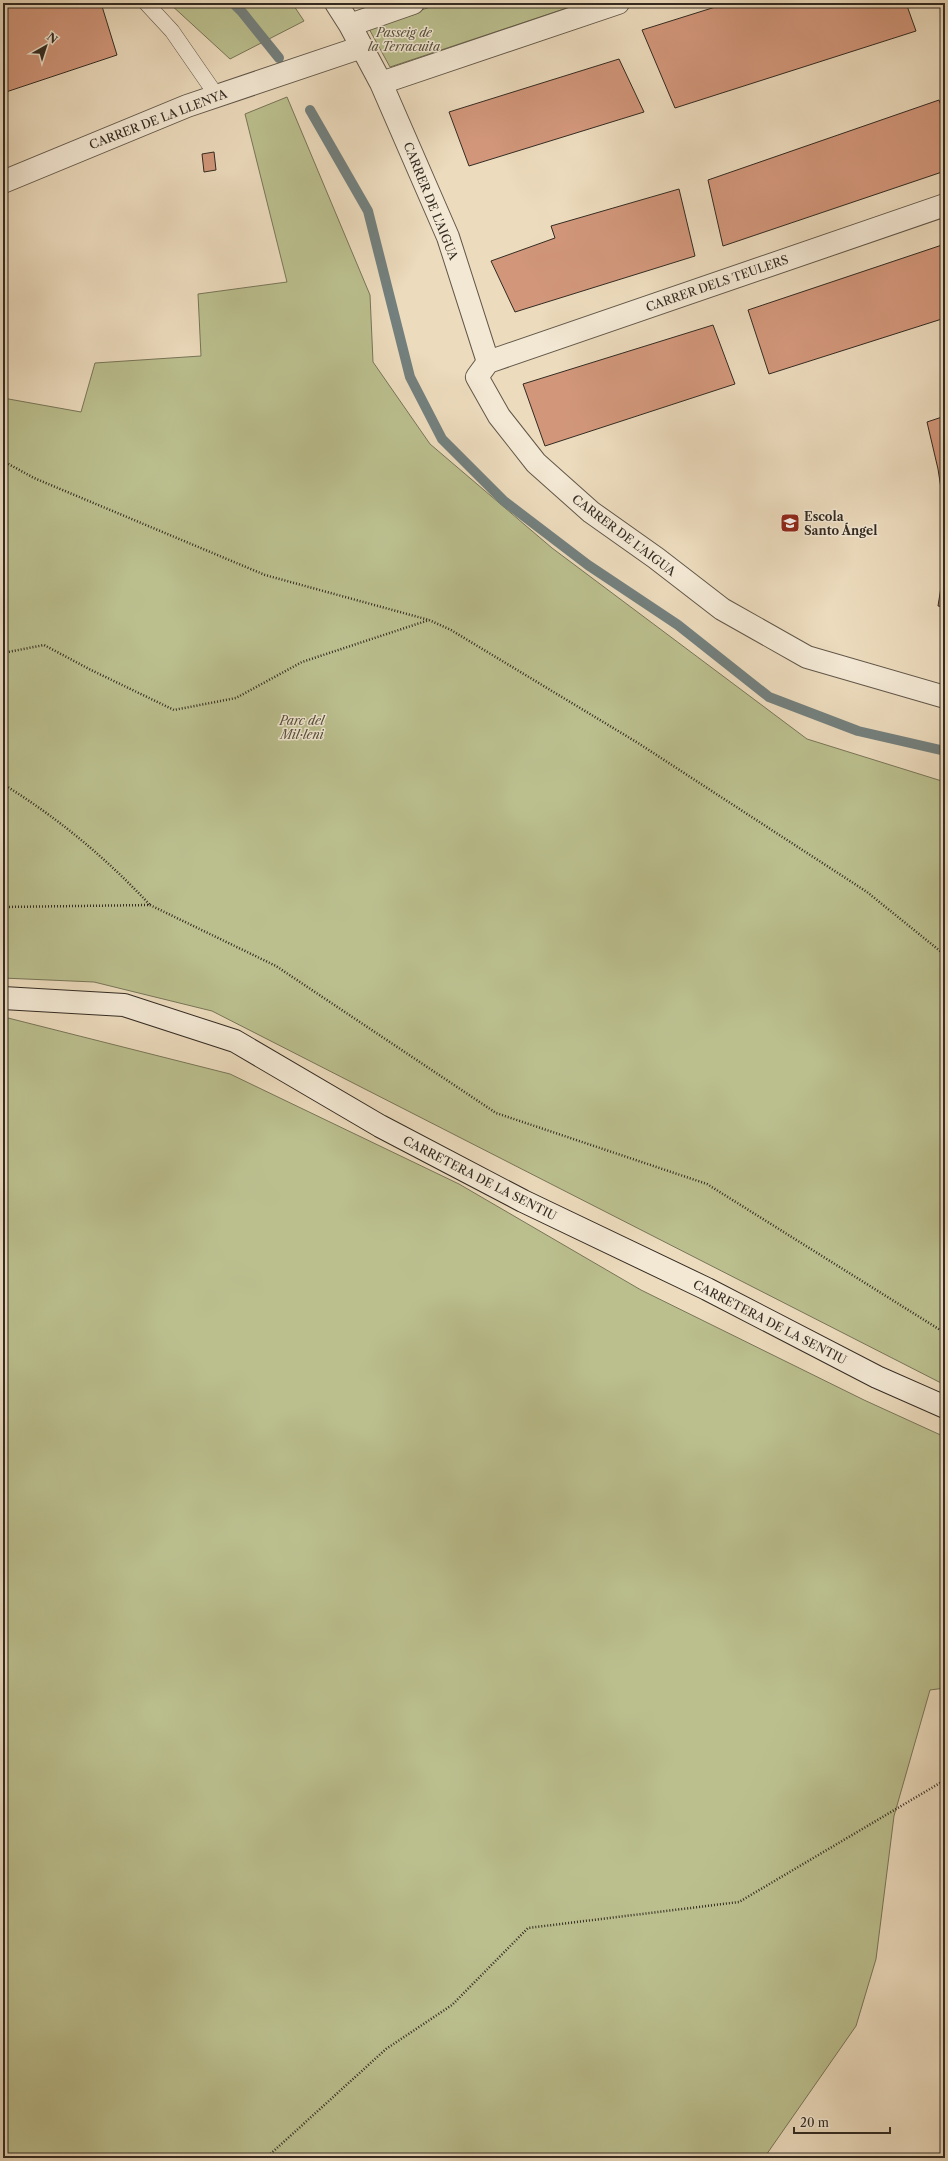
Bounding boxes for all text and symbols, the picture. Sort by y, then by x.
park label: Passeig de la Terracuita [368,25,440,54]
north arrow [26,26,66,66]
text: N [44,30,61,47]
street label: CARRER DE LA LLENYA [87,85,230,152]
street label: CARRER DE L'AIGUA [400,140,462,263]
street label: CARRER DELS TEULERS [644,252,790,314]
street label: CARRER DE L'AIGUA [569,491,680,580]
place label: Escola Santo Ángel [804,509,878,538]
school or university icon: Escola Santo Ángel [779,512,801,534]
park label: Parc del Mil·leni [279,713,326,742]
street label: CARRETERA DE LA SENTIU [401,1133,559,1223]
street label: CARRETERA DE LA SENTIU [691,1277,849,1367]
scale bar [794,2109,890,2135]
text: 20 m [800,2115,829,2130]

